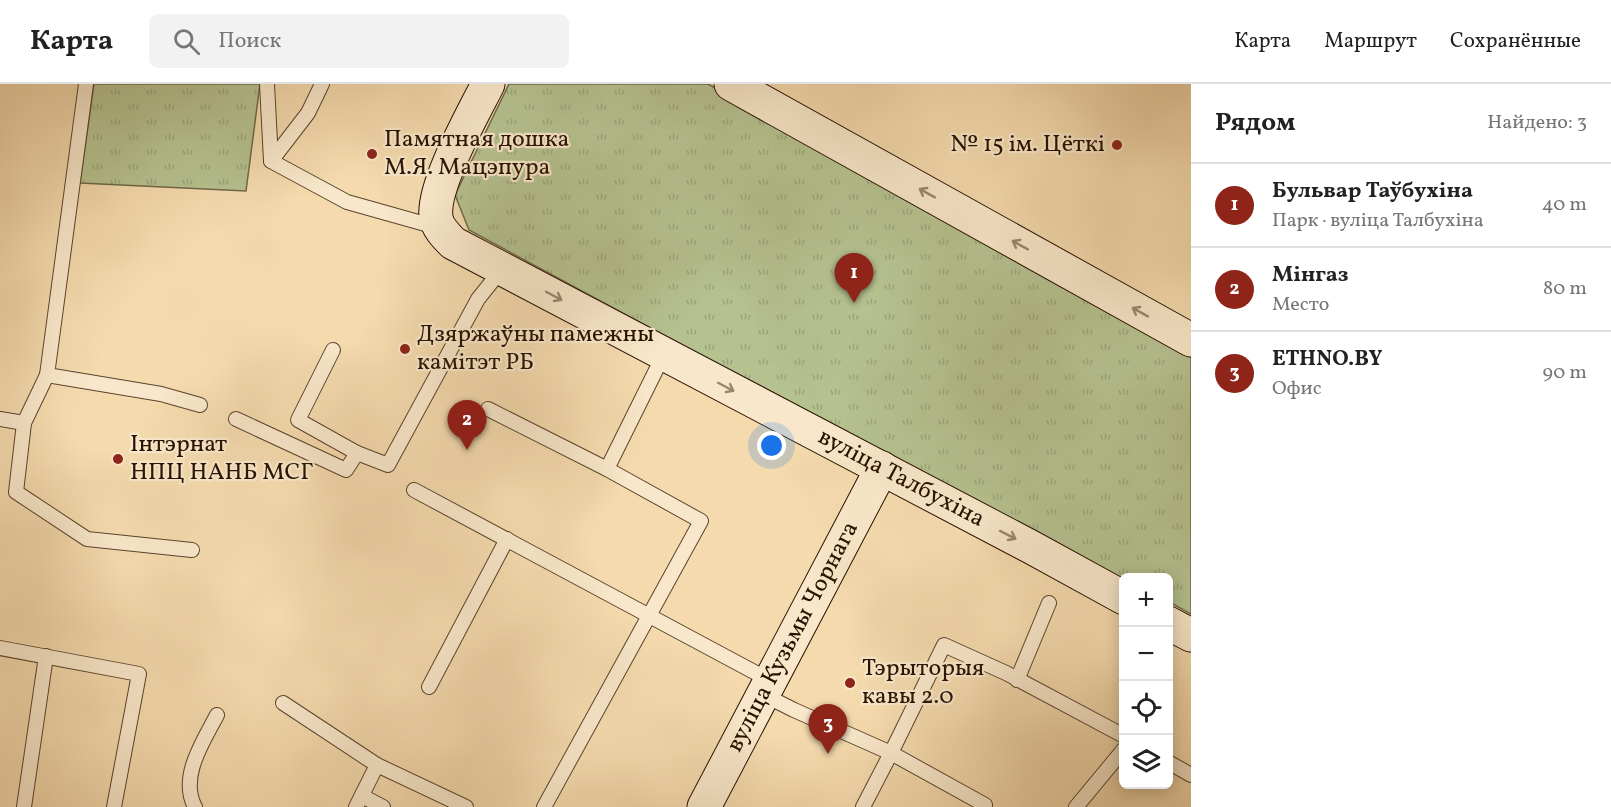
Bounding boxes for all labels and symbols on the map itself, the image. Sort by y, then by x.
place label: Памятная дошка М.Я. Мацэпура [384,123,570,185]
place label: № 15 ім. Цёткі [950,128,1105,162]
marker: № 15 ім. Цёткі [1110,138,1124,152]
marker: Памятная дошка М.Я. Мацэпура [365,147,379,161]
one-way arrow [918,187,936,198]
one-way arrow [1012,239,1029,251]
pin: 1 [834,254,874,303]
one-way arrow [544,291,562,302]
one-way arrow [1132,306,1149,318]
place label: Дзяржаўны памежны камітэт РБ [417,318,654,380]
marker: Дзяржаўны памежны камітэт РБ [398,342,412,356]
one-way arrow [717,381,734,393]
pin: 2 [448,400,486,450]
street label: вуліца Талбухіна [812,421,991,537]
place label: Інтэрнат НПЦ НАНБ МСГ [130,428,314,490]
your location [757,431,786,460]
marker: Інтэрнат НПЦ НАНБ МСГ [111,452,125,466]
street label: вуліца Кузьмы Чорнага [719,516,868,758]
one-way arrow [998,529,1016,541]
place label: Тэрыторыя кавы 2.0 [862,652,984,714]
marker: Тэрыторыя кавы 2.0 [843,676,857,690]
pin: 3 [808,704,848,754]

